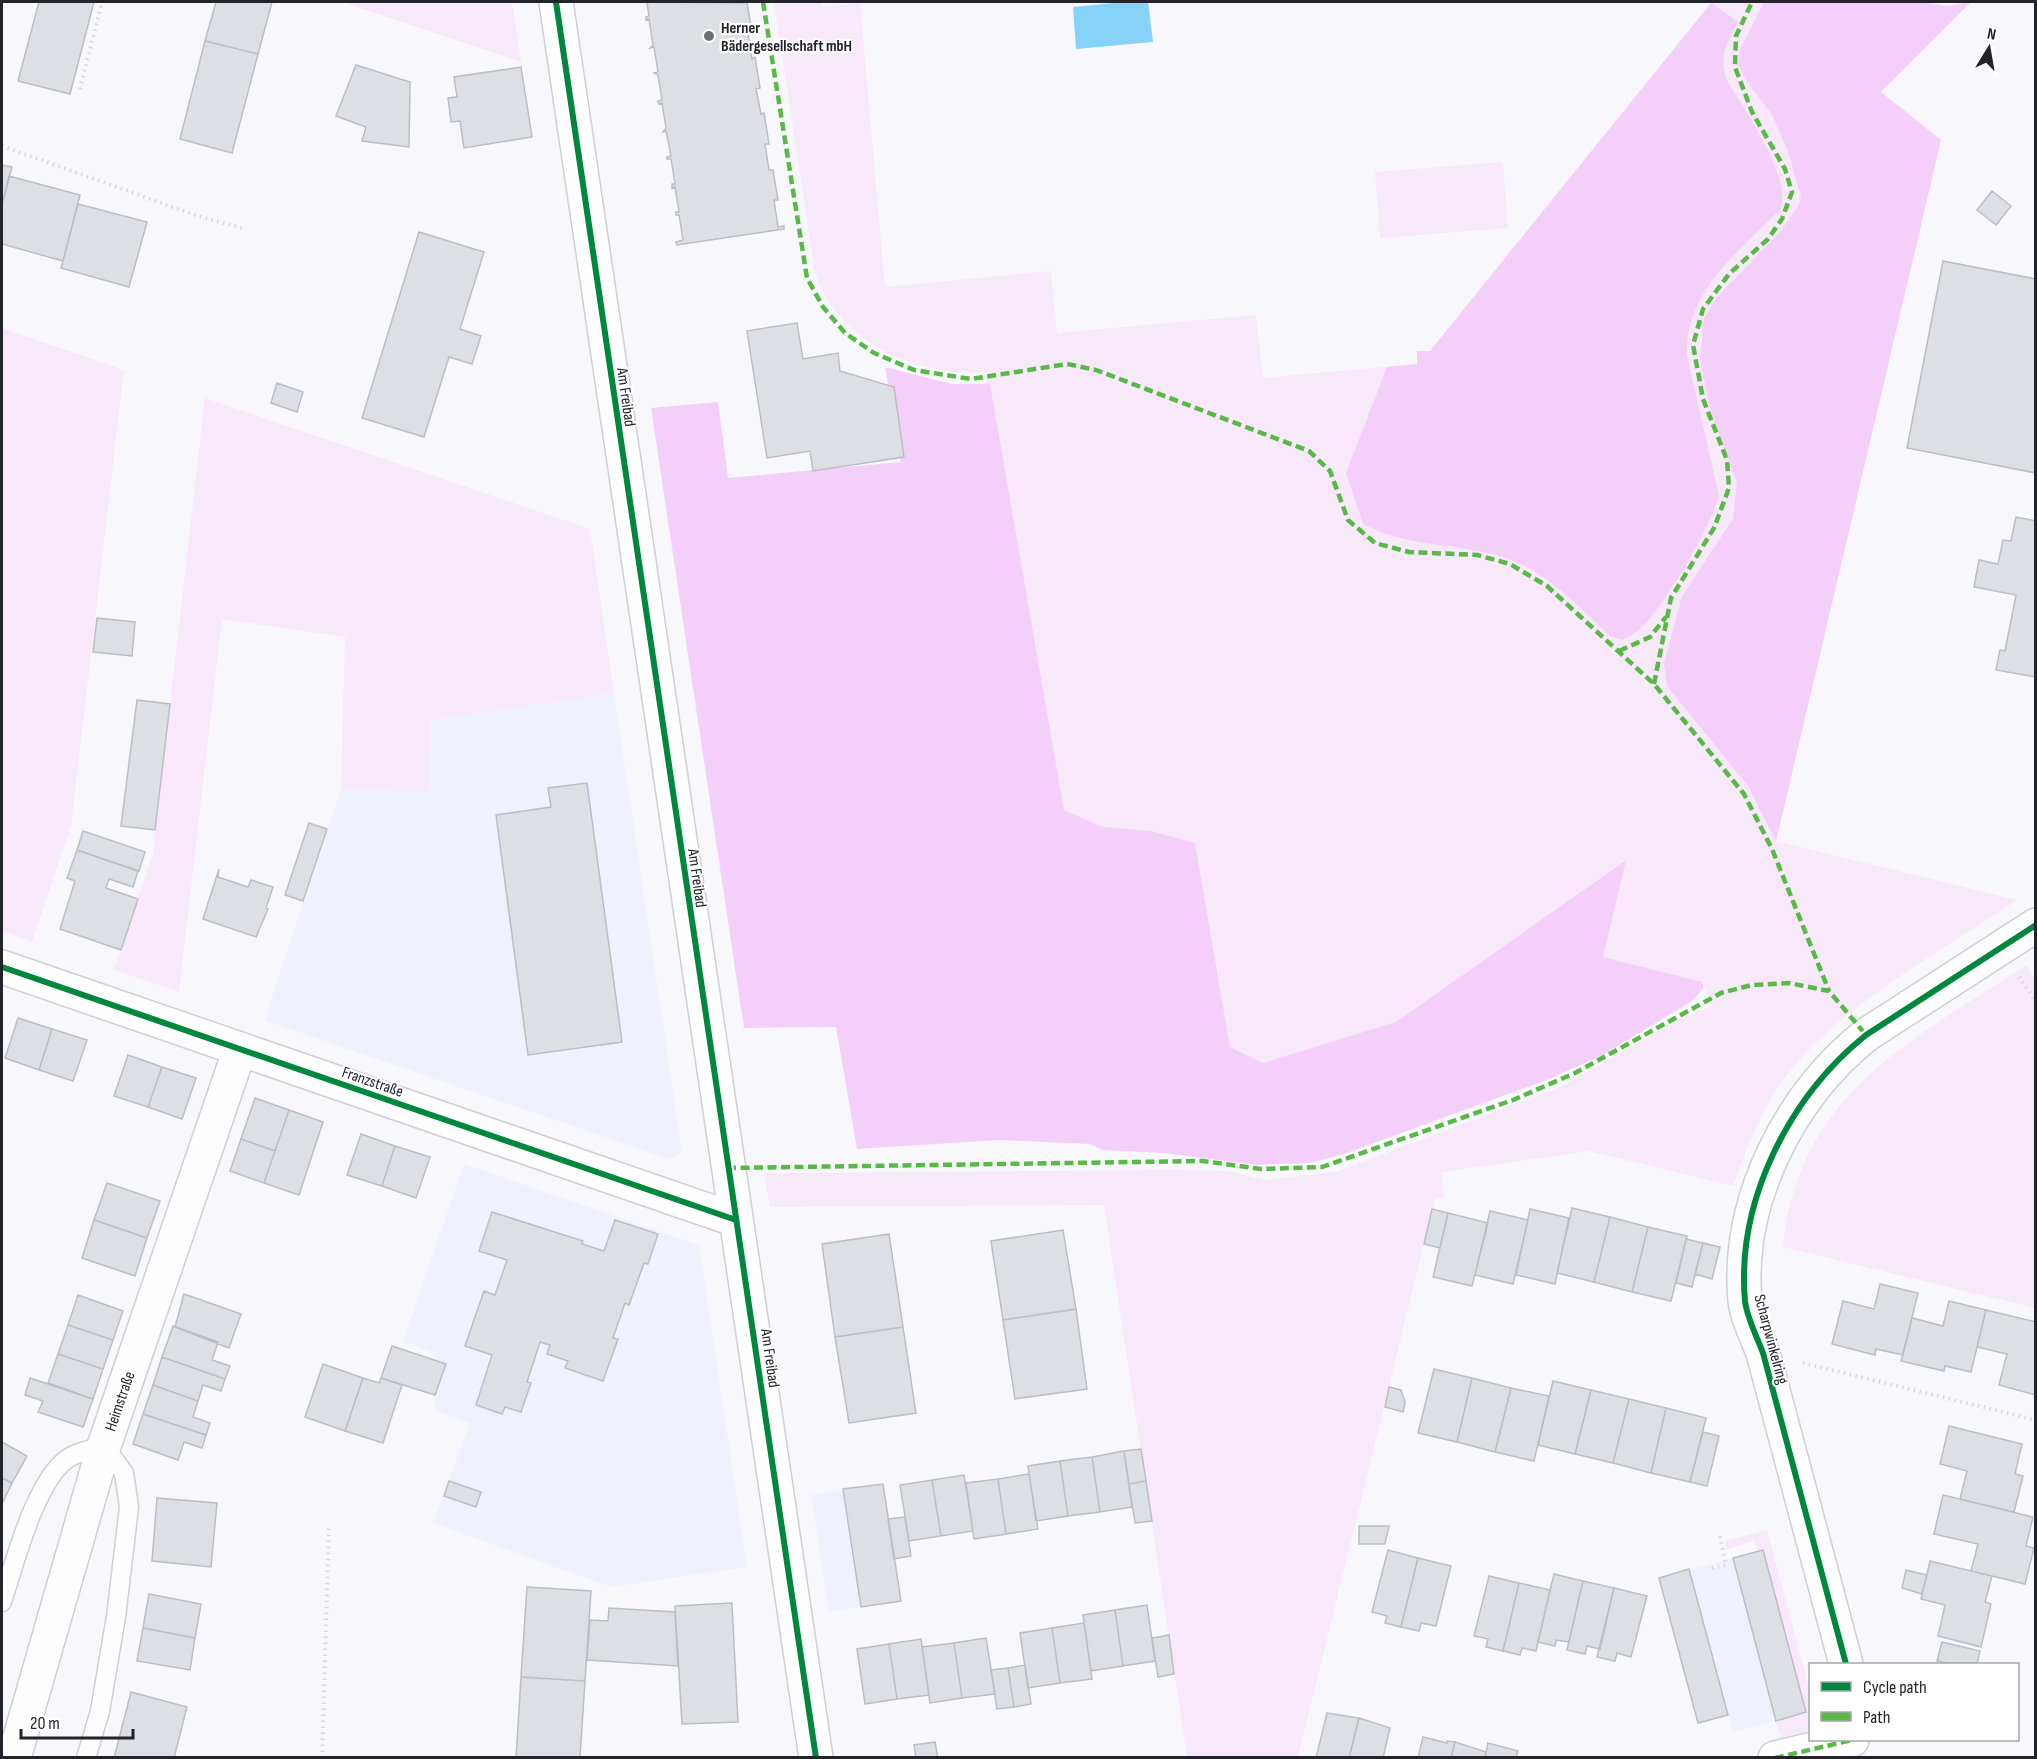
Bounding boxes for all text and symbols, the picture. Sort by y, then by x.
north arrow [1959,18,2019,78]
place label: Herner Bädergesellschaft mbH [721,19,852,56]
text: N [1986,25,1998,45]
marker: Herner Bädergesellschaft mbH [702,29,716,43]
street label: Am Freibad [612,366,639,428]
street label: Am Freibad [683,847,710,909]
street label: Franzstraße [339,1063,406,1102]
street label: Scharpwinkelring [1749,1292,1792,1386]
street label: Am Freibad [756,1327,783,1389]
street label: Heimstraße [101,1369,140,1434]
legend [1809,1663,2019,1741]
text: Cycle path [1863,1677,1927,1698]
scale bar [21,1702,134,1740]
text: Path [1863,1707,1891,1728]
text: 20 m [30,1713,60,1734]

